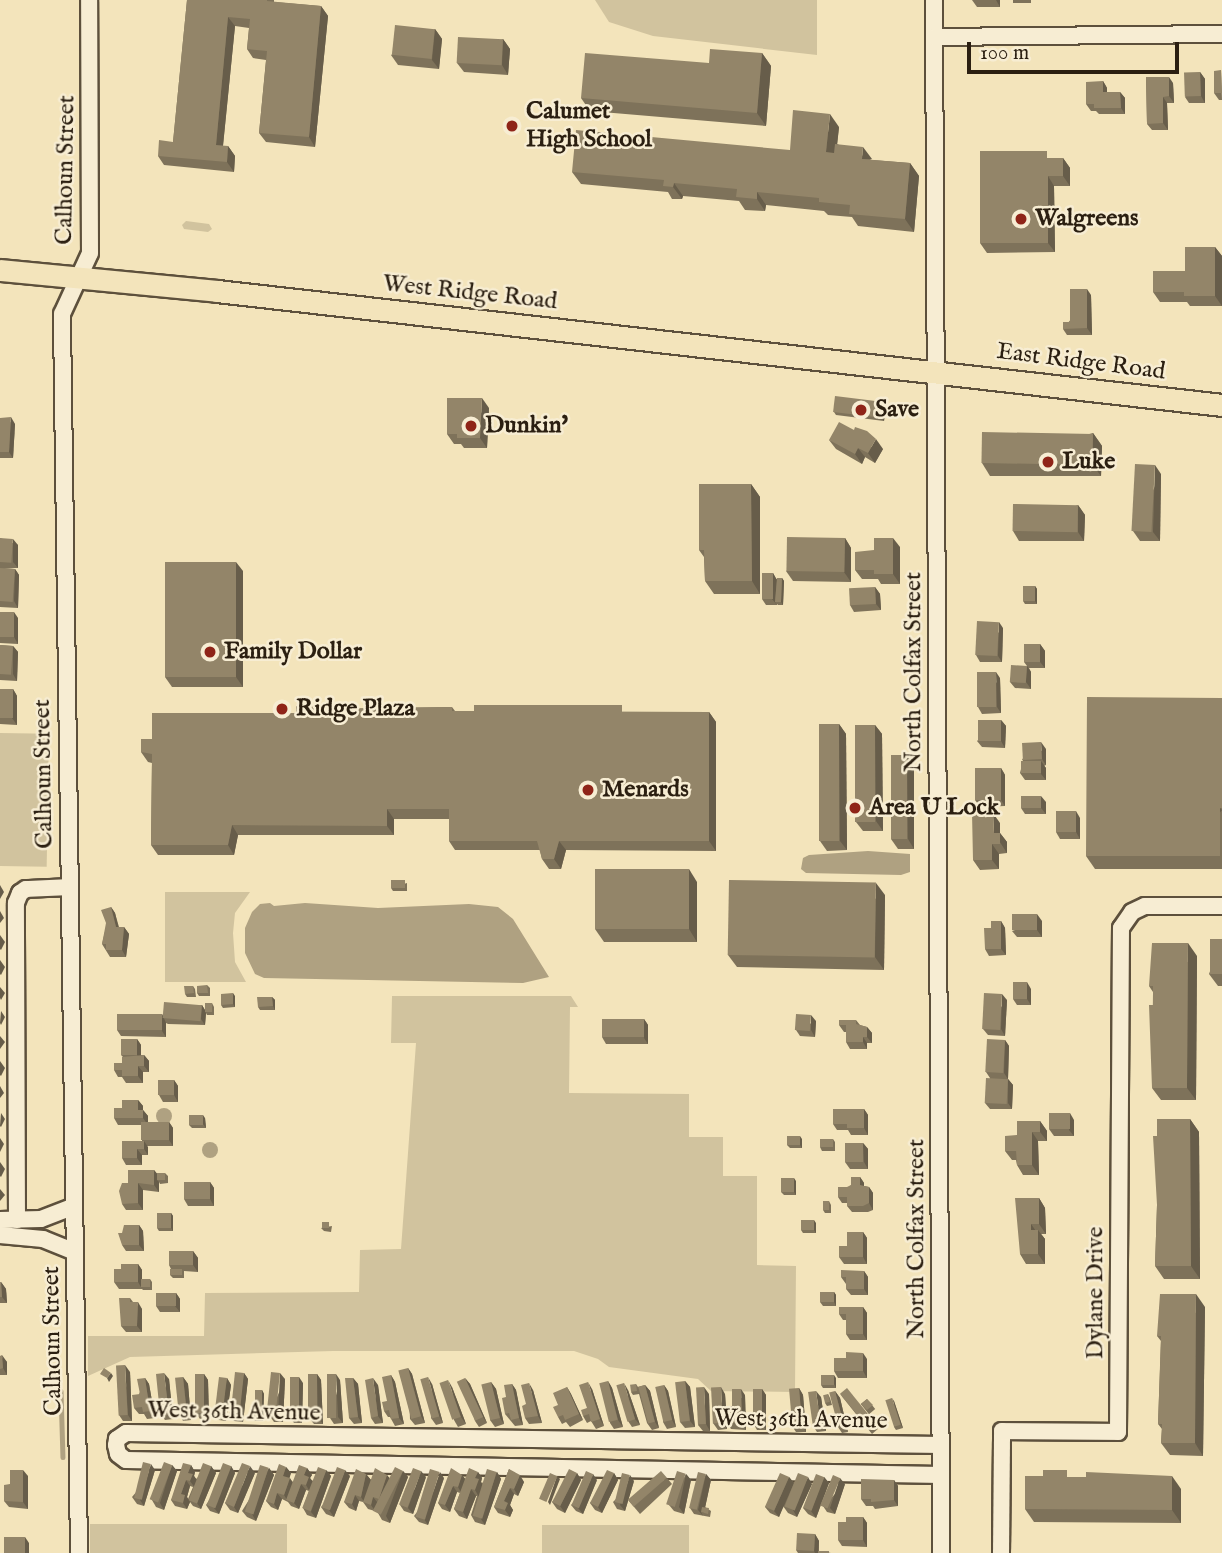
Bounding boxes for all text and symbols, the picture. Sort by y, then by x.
scale bar [970,28,1182,72]
text: 100 m [980,40,1029,67]
street label: Calhoun Street [50,95,82,245]
place label: Calumet High School [526,98,652,154]
marker: Calumet High School [504,118,520,134]
place label: Walgreens [1035,205,1138,233]
marker: Walgreens [1013,211,1029,227]
street label: West Ridge Road [381,270,559,316]
street label: East Ridge Road [995,337,1167,387]
place label: Save [875,396,919,424]
marker: Save [853,402,869,418]
place label: Dunkin' [485,412,568,440]
marker: Dunkin' [463,418,479,434]
place label: Luke [1062,448,1115,476]
marker: Luke [1040,454,1056,470]
street label: North Colfax Street [900,572,928,772]
place label: Family Dollar [224,638,362,666]
marker: Family Dollar [202,644,218,660]
place label: Ridge Plaza [296,695,415,723]
street label: Calhoun Street [28,699,60,849]
marker: Ridge Plaza [274,701,290,717]
place label: Menards [602,776,689,804]
marker: Menards [580,782,596,798]
place label: Area U Lock [869,794,1000,822]
marker: Area U Lock [847,800,863,816]
street label: North Colfax Street [903,1139,931,1339]
street label: Dylane Drive [1082,1227,1110,1359]
street label: Calhoun Street [37,1266,69,1416]
street label: West 36th Avenue [147,1396,321,1428]
street label: West 36th Avenue [714,1404,888,1436]

